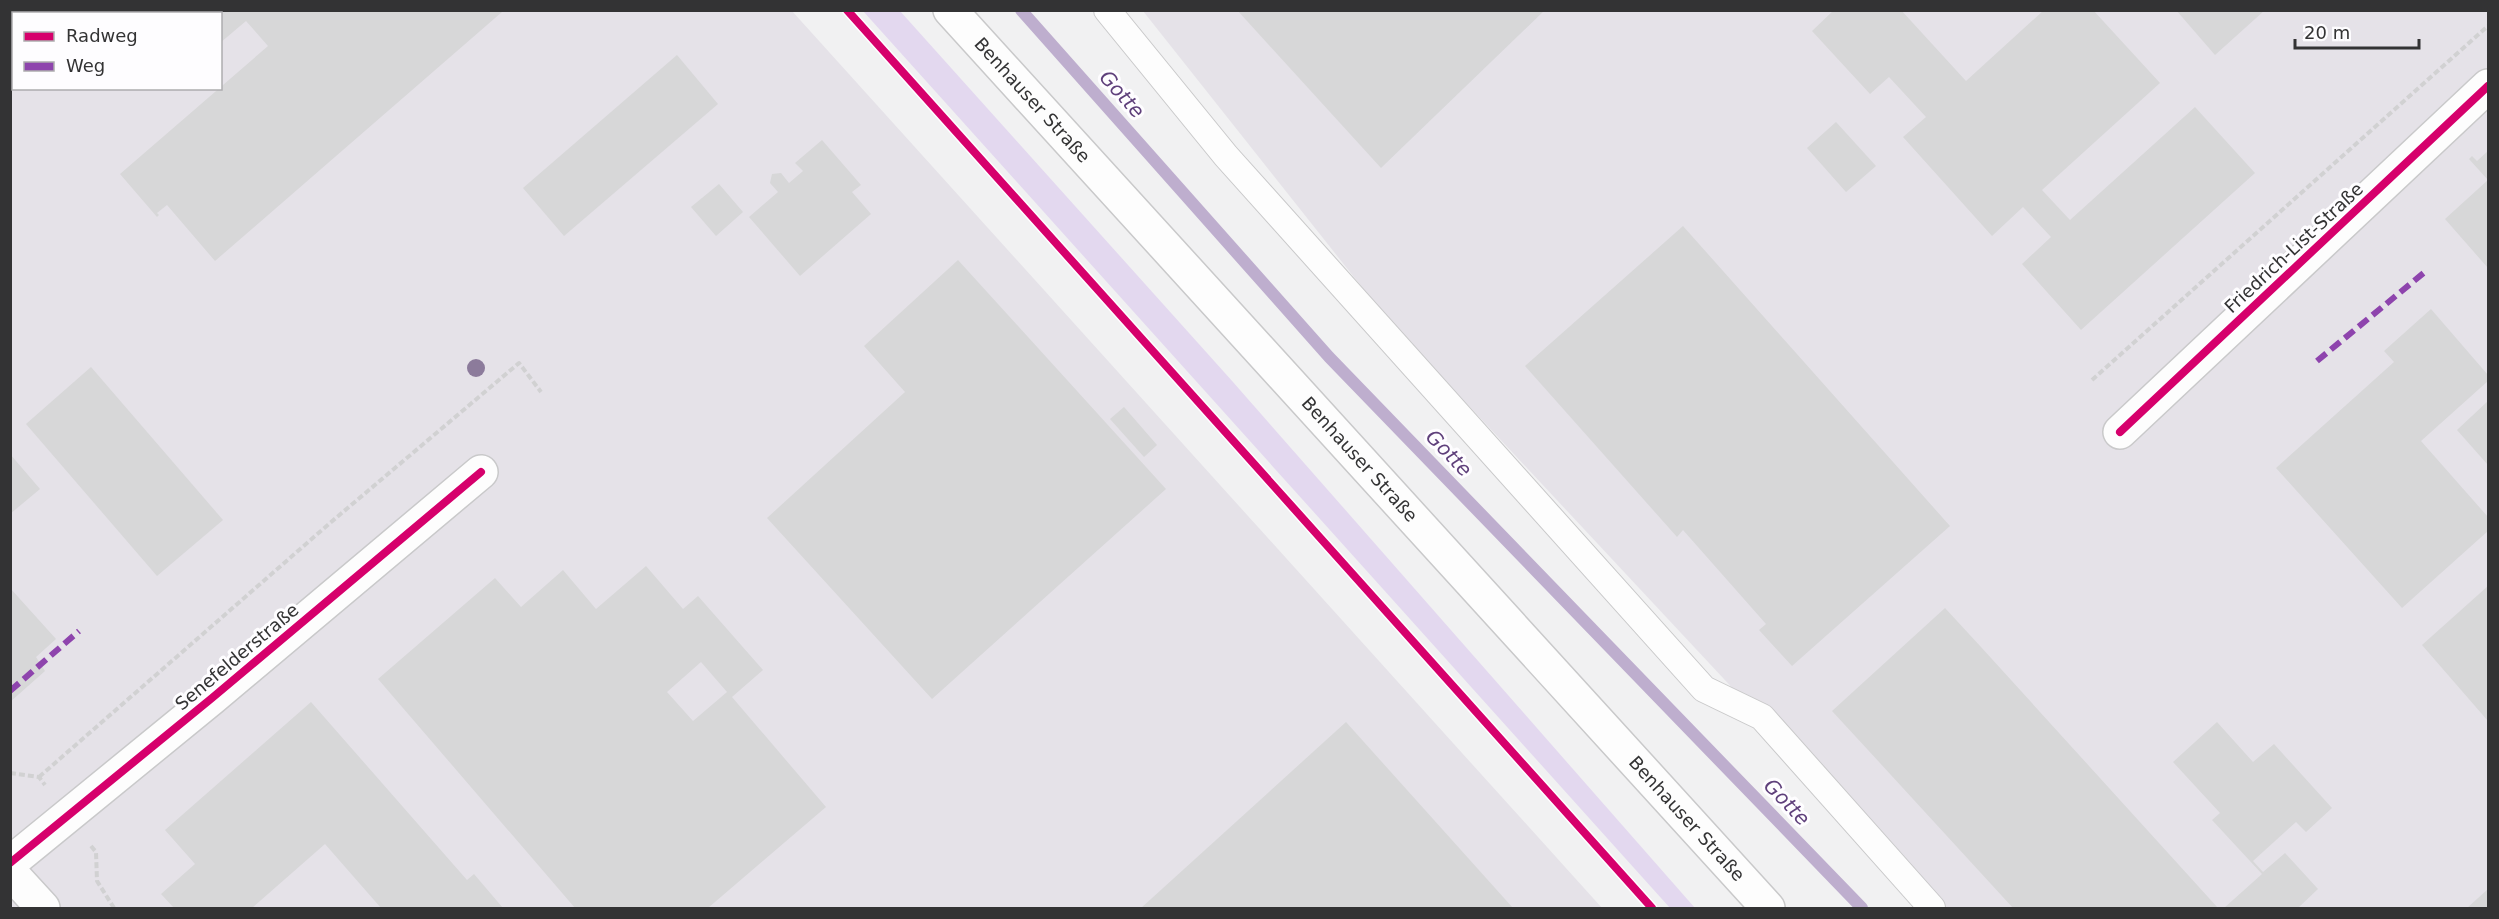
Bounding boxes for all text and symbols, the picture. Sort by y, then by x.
legend [12,12,222,90]
scale bar [2295,12,2420,50]
text: 20 m [2304,22,2350,43]
text: Radweg [66,25,138,46]
street label: Benhauser Straße [970,33,1095,167]
text: Weg [66,55,105,76]
water label: Gotte [1094,65,1150,123]
street label: Friedrich-List-Straße [2220,178,2367,317]
street label: Benhauser Straße [1298,392,1422,526]
water label: Gotte [1421,425,1477,481]
street label: Senefelderstraße [171,599,303,714]
street label: Benhauser Straße [1625,752,1749,885]
water label: Gotte [1759,774,1815,830]

